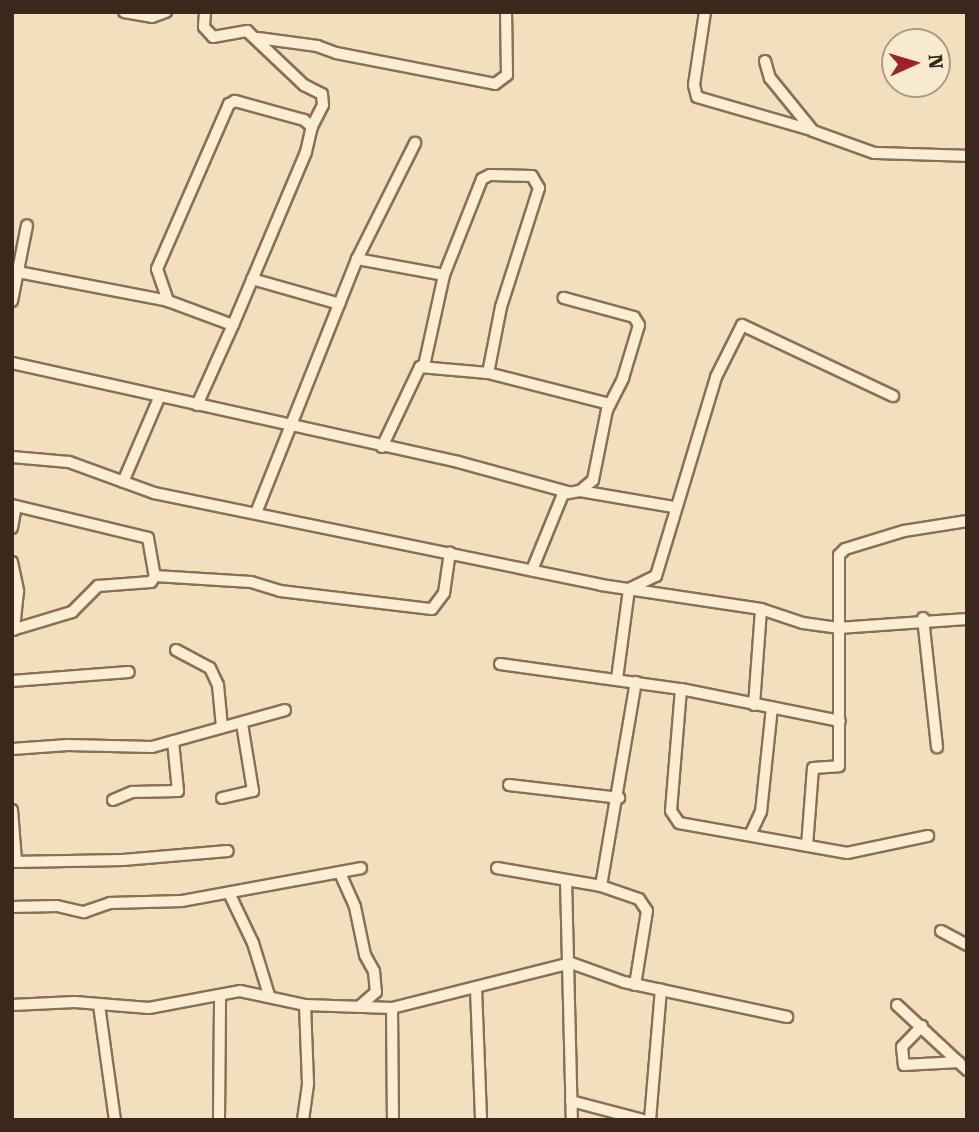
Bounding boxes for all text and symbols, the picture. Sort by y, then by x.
north arrow [881,28,951,98]
text: N [923,54,947,70]

